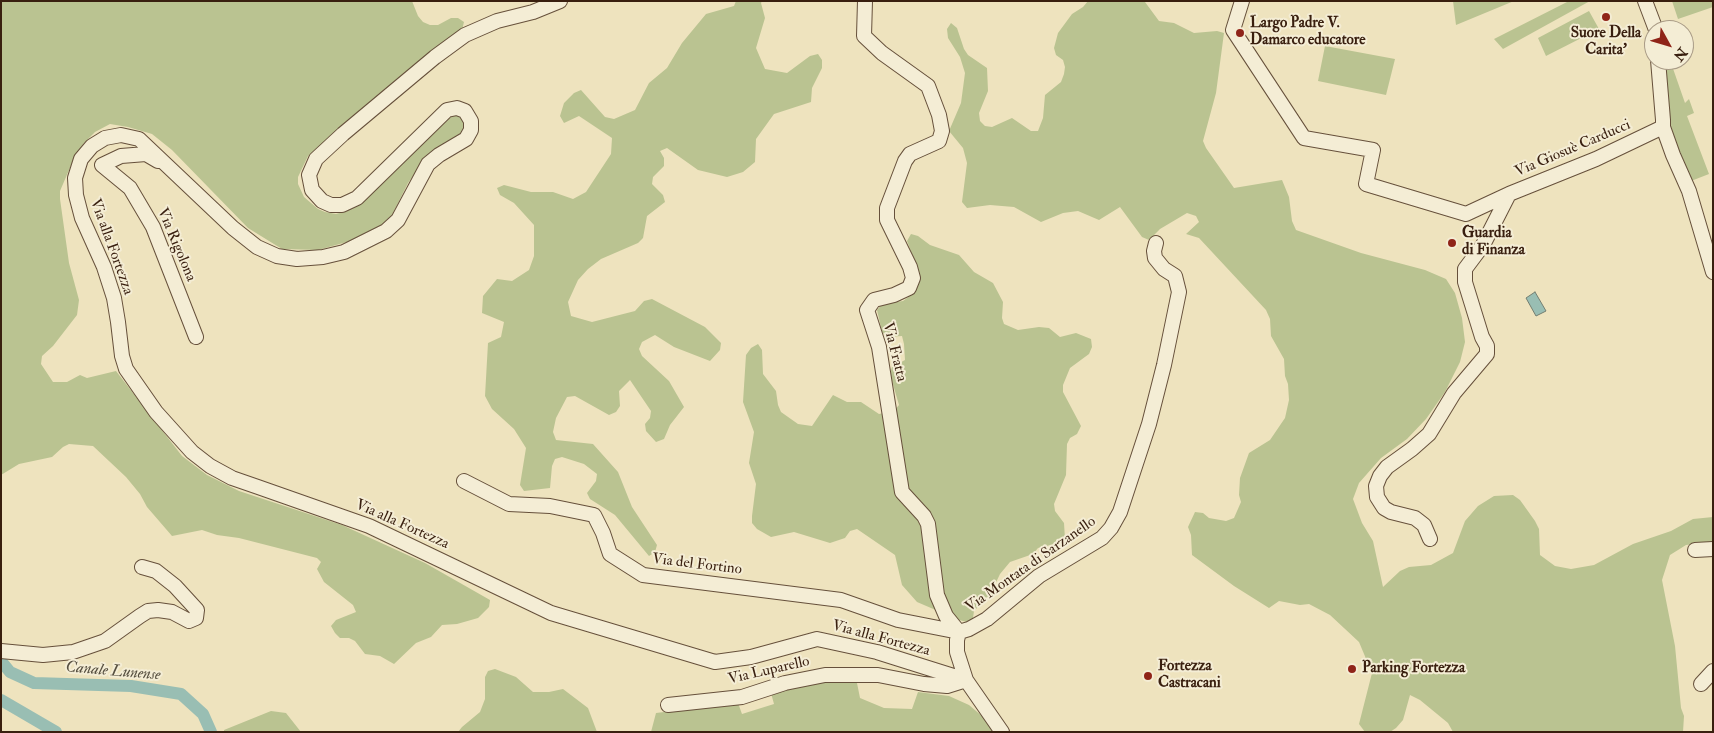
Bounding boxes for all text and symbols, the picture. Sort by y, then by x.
marker: Suore Della Carita' [1600,11,1612,23]
place label: Largo Padre V. Damarco educatore [1250,15,1366,50]
north arrow [1644,20,1694,70]
place label: Suore Della Carita' [1571,25,1641,60]
marker: Largo Padre V. Damarco educatore [1234,27,1246,39]
text: N [1670,44,1691,64]
street label: Via Giosuè Carducci [1513,117,1633,181]
street label: Via alla Fortezza [85,197,137,297]
street label: Via Rigolona [152,206,200,284]
place label: Guardia di Finanza [1462,225,1525,260]
marker: Guardia di Finanza [1446,237,1458,249]
street label: Via Fratta [878,320,910,384]
street label: Via alla Fortezza [352,496,452,554]
street label: Via Montata di Sarzanello [962,513,1100,617]
street label: Via del Fortino [651,551,743,579]
street label: Via alla Fortezza [830,617,932,661]
street label: Via Luparello [727,653,811,689]
water label: Canale Lunense [65,658,161,686]
place label: Fortezza Castracani [1158,658,1221,693]
place label: Parking Fortezza [1362,660,1465,678]
marker: Parking Fortezza [1346,663,1358,675]
marker: Fortezza Castracani [1142,670,1154,682]

